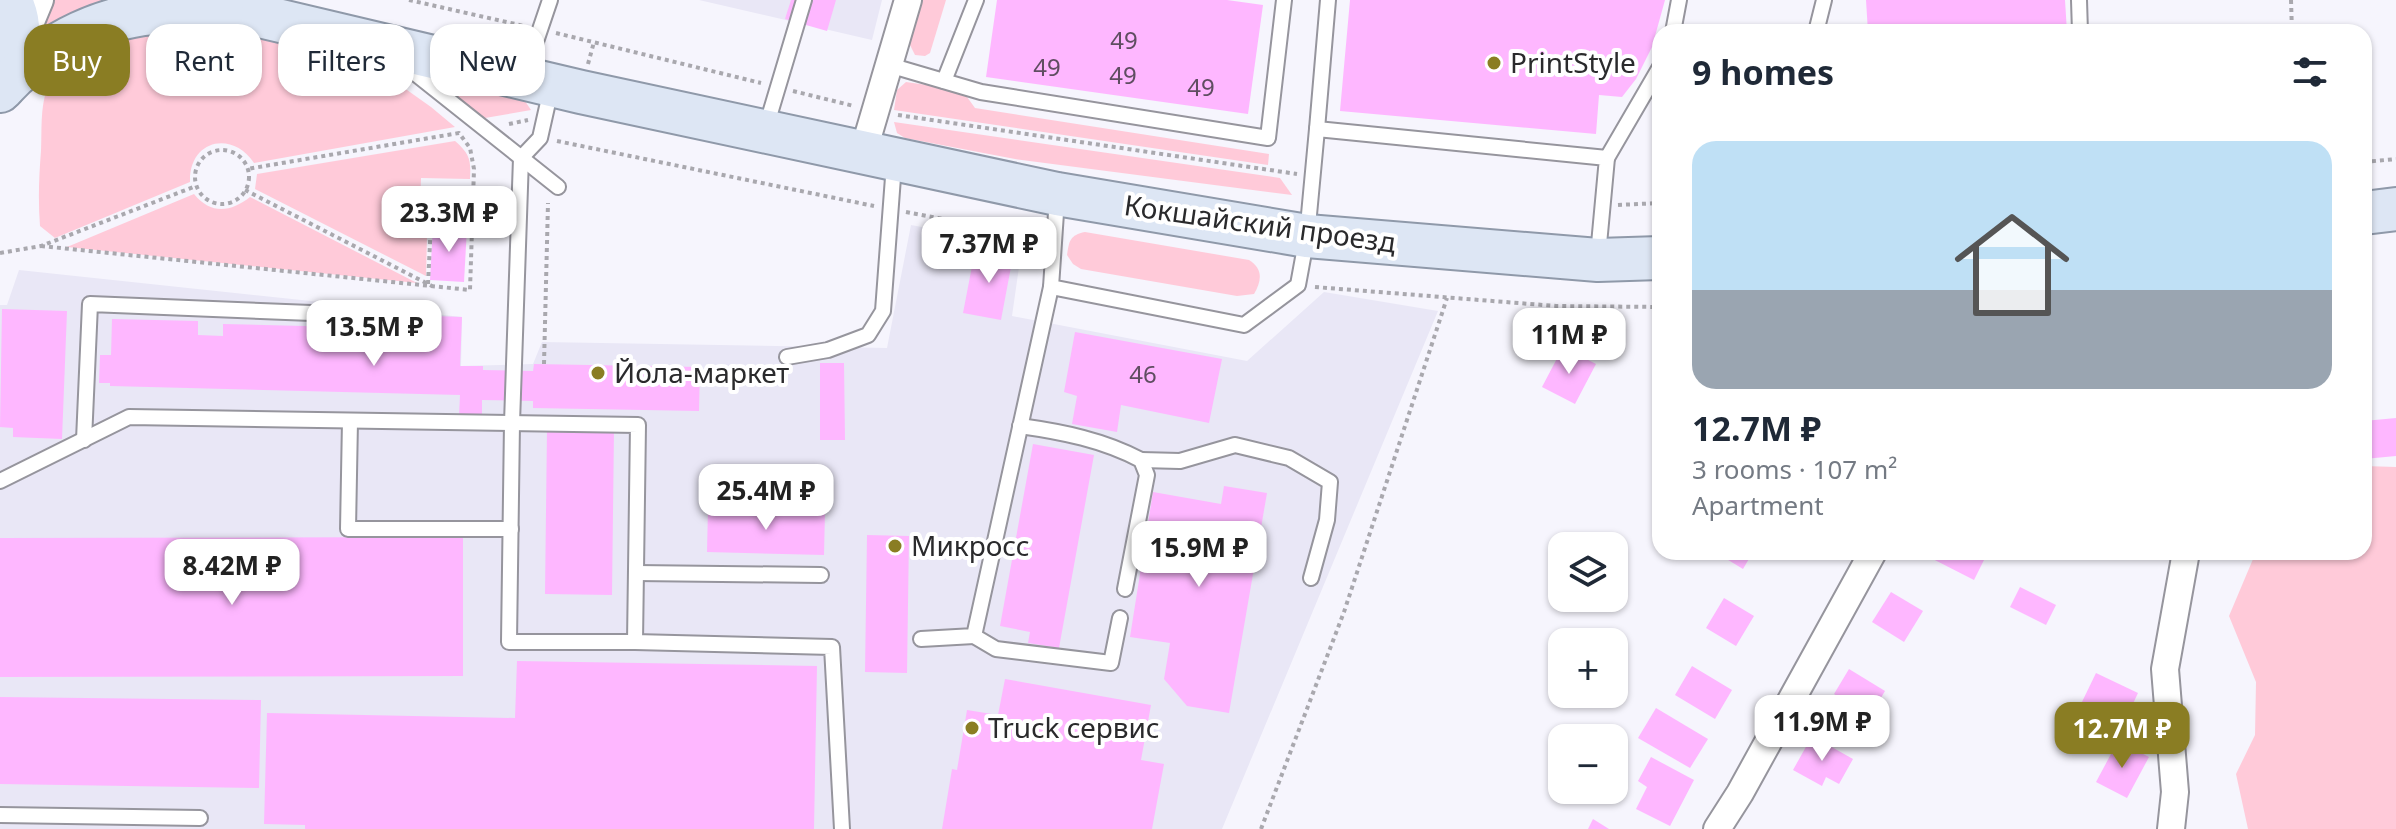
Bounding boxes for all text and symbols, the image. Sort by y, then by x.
house number: 49 [1110,23,1138,56]
chip: Buy [24,24,130,96]
chip: Rent [146,24,262,96]
chip: Filters [278,24,414,96]
chip: New [430,24,545,96]
place label: PrintStyle [1510,43,1636,81]
text: 9 homes [1692,49,1834,95]
house number: 49 [1033,50,1061,83]
icon: filters [2288,50,2332,94]
marker: PrintStyle [1485,54,1503,72]
house number: 49 [1109,58,1137,91]
house number: 49 [1187,70,1215,103]
street label: Кокшайский проезд [1122,185,1398,261]
pin: 23.3M ₽ [375,186,523,254]
icon: home [1940,193,2084,337]
text: 23.3M ₽ [400,194,498,230]
pin: 7.37M ₽ [915,217,1063,285]
text: 7.37M ₽ [940,225,1038,261]
pin: 13.5M ₽ [300,300,448,368]
text: 13.5M ₽ [325,308,423,344]
pin: 11M ₽ [1513,308,1625,376]
text: 11M ₽ [1531,316,1607,352]
place label: Йола-маркет [614,353,789,391]
house number: 46 [1129,357,1157,390]
marker: Йола-маркет [589,364,607,382]
text: 12.7M ₽ [1692,405,1821,451]
text: 3 rooms · 107 m² [1692,451,1897,487]
pin: 25.4M ₽ [692,464,840,532]
text: 25.4M ₽ [717,472,815,508]
text: Apartment [1692,487,1824,523]
pin: 15.9M ₽ [1125,521,1273,589]
place label: Микросс [911,526,1030,564]
text: 15.9M ₽ [1150,529,1248,565]
map controls [1548,532,1628,804]
button: layers [1548,532,1628,612]
marker: Микросс [886,537,904,555]
pin: 8.42M ₽ [158,539,306,607]
text: 8.42M ₽ [183,547,281,583]
button: + [1548,628,1628,708]
pin: 11.9M ₽ [1748,695,1896,763]
pin: 12.7M ₽ [2048,702,2196,770]
text: 11.9M ₽ [1773,703,1871,739]
place label: Truck сервис [988,708,1160,746]
text: 12.7M ₽ [2073,710,2171,746]
marker: Truck сервис [963,719,981,737]
button: − [1548,724,1628,804]

